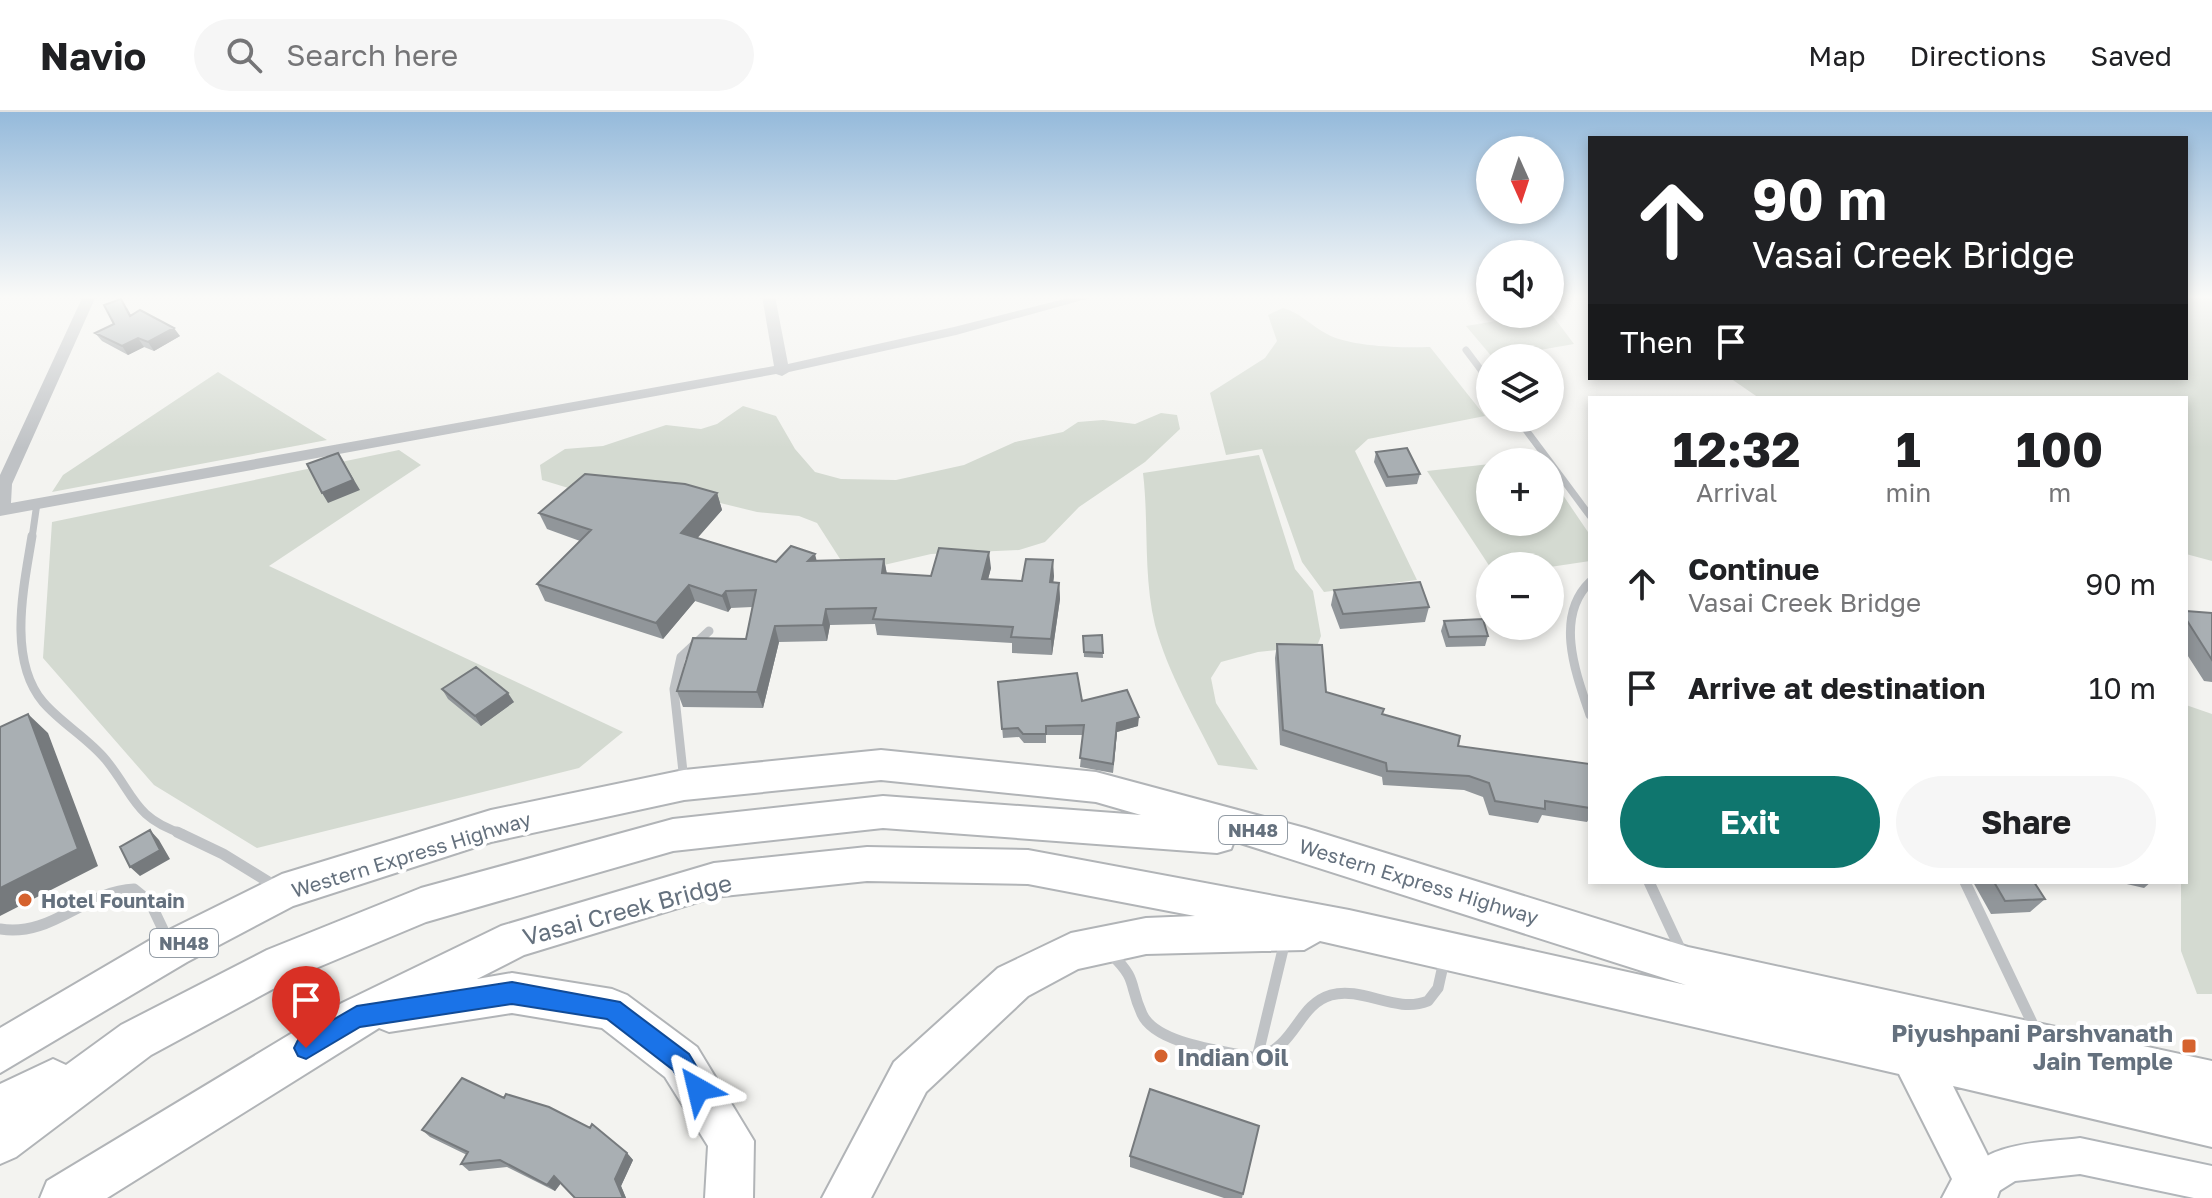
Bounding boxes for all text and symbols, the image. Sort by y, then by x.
search box [194,19,754,91]
text: Navio [40,33,146,78]
icon: search [222,33,266,77]
text: Search here [286,37,458,73]
text: Map [1808,39,1865,72]
text: Directions [1909,39,2046,72]
text: Saved [2090,39,2172,72]
north arrow [1476,136,1564,224]
map controls [1476,136,1564,640]
text: 90 m [1752,165,1887,232]
icon: ahead [1620,168,1724,272]
text: Vasai Creek Bridge [1752,233,2075,276]
button: sound [1476,240,1564,328]
icon: arrive [1709,320,1753,364]
text: Then [1620,324,1693,360]
button: layers [1476,344,1564,432]
text: 12:32 [1673,420,1801,478]
text: 1 [1896,420,1921,478]
text: 100 [2016,420,2103,478]
button: + [1476,448,1564,536]
text: Arrival [1696,477,1777,508]
text: min [1885,477,1931,508]
text: m [2048,477,2071,508]
text: Continue [1688,551,1819,587]
button: − [1476,552,1564,640]
icon: ahead [1620,562,1664,606]
text: 90 m [2085,566,2156,602]
text: Vasai Creek Bridge [1688,587,1921,618]
icon: arrive [1620,666,1664,710]
text: Arrive at destination [1688,670,1985,706]
text: 10 m [2089,670,2156,706]
button: Exit [1620,776,1880,868]
button: Share [1896,776,2156,868]
street label: Western Express Highway [288,806,534,902]
road number: NH48 [1219,816,1287,844]
street label: Western Express Highway [1296,833,1542,929]
street label: Vasai Creek Bridge [519,867,735,951]
place label: Hotel Fountain [41,888,184,912]
marker: Hotel Fountain [16,891,34,909]
road number: NH48 [150,929,218,957]
pin [272,966,340,1048]
icon: arrive [284,978,328,1022]
place label: Piyushpani Parshvanath Jain Temple [1891,1018,2173,1075]
marker: Piyushpani Parshvanath Jain Temple [2180,1037,2198,1055]
place label: Indian Oil [1177,1042,1289,1071]
position arrow [656,1047,740,1131]
marker: Indian Oil [1152,1047,1170,1065]

